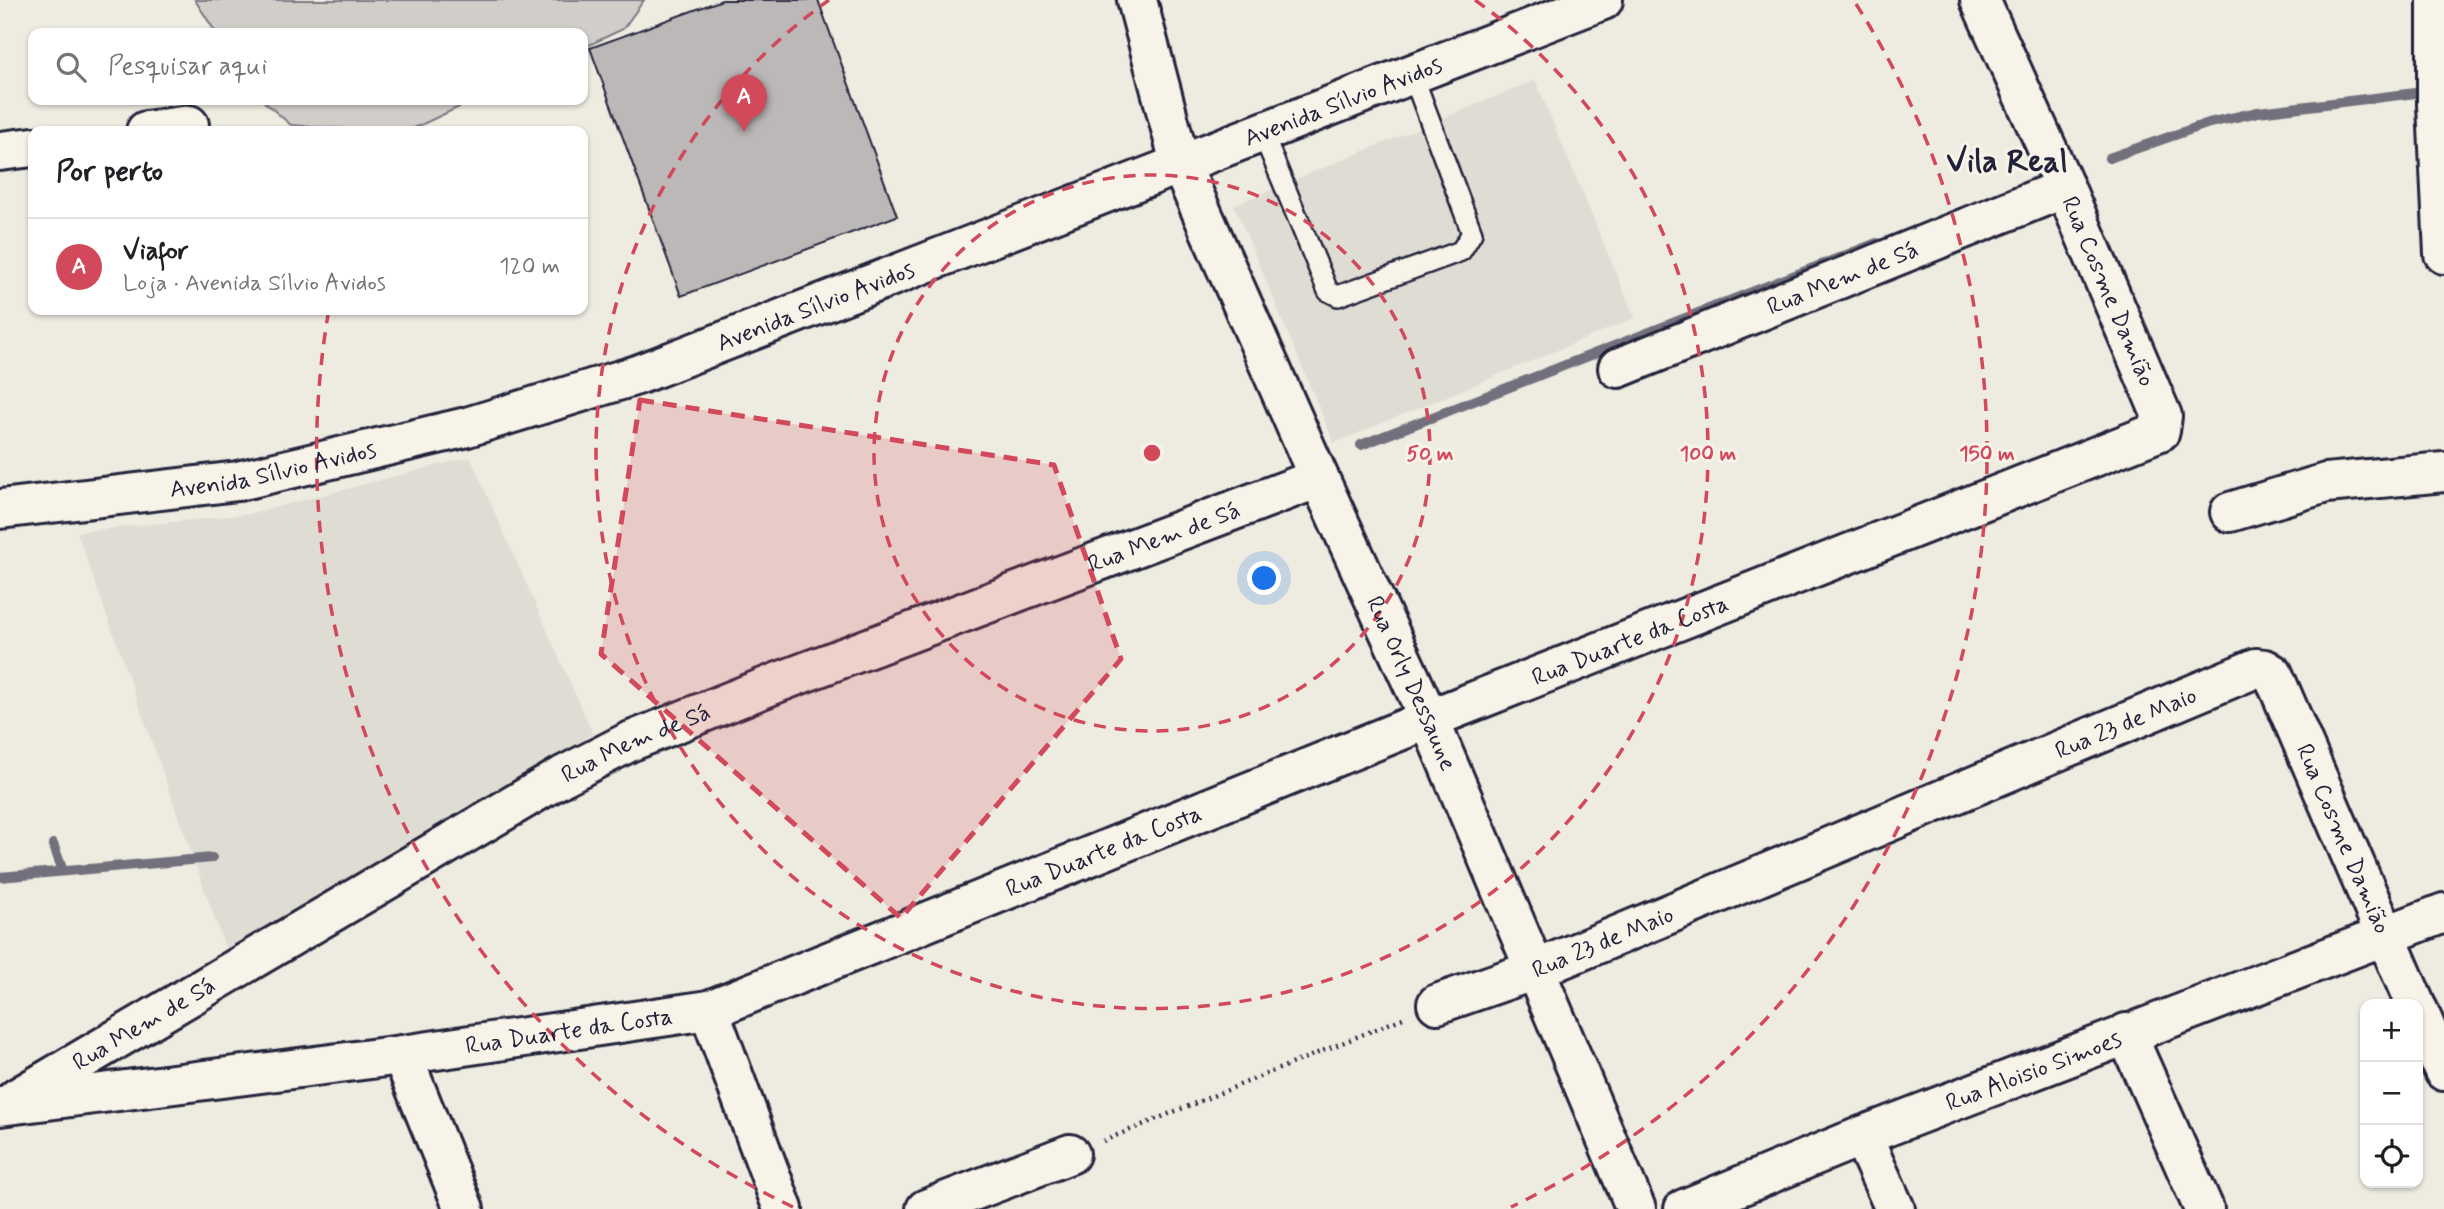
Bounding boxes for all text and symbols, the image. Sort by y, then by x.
search box [28,28,588,105]
icon: search [52,48,90,86]
text: Pesquisar aqui [108,50,267,84]
street label: Avenida Sílvio Avidos [1240,50,1447,155]
pin: A [721,74,767,132]
district label: Vila Real [1946,141,2068,183]
text: Por perto [56,152,163,191]
street label: Rua Cosme Damião [2054,192,2162,391]
text: Viafor [123,235,189,269]
street label: Rua Mem de Sá [1763,235,1923,323]
text: A [71,252,87,282]
text: 120 m [499,252,560,282]
street label: Avenida Sílvio Avidos [712,255,919,360]
text: Loja · Avenida Sílvio Avidos [123,269,386,299]
street label: Avenida Sílvio Avidos [168,435,379,506]
text: 50 m [1407,440,1454,468]
text: 100 m [1680,440,1736,468]
text: 150 m [1959,440,2015,468]
centre of rings [1140,441,1164,465]
street label: Rua Mem de Sá [1084,495,1245,581]
your location [1247,561,1281,595]
street label: Rua Duarte da Costa [1528,589,1733,694]
street label: Rua Orly Dessaune [1358,591,1463,776]
street label: Rua 23 de Maio [2051,681,2202,767]
street label: Rua Mem de Sá [557,697,715,791]
street label: Rua Cosme Damião [2288,739,2397,939]
street label: Rua Duarte da Costa [1001,798,1207,905]
street label: Rua 23 de Maio [1528,900,1679,986]
street label: Rua Mem de Sá [67,971,221,1079]
map controls [2360,999,2423,1188]
button: + [2360,999,2423,1062]
street label: Rua Duarte da Costa [464,1002,675,1062]
street label: Rua Aloisio Simoes [1942,1024,2126,1119]
button: − [2360,1062,2423,1125]
button: locate [2360,1125,2423,1188]

